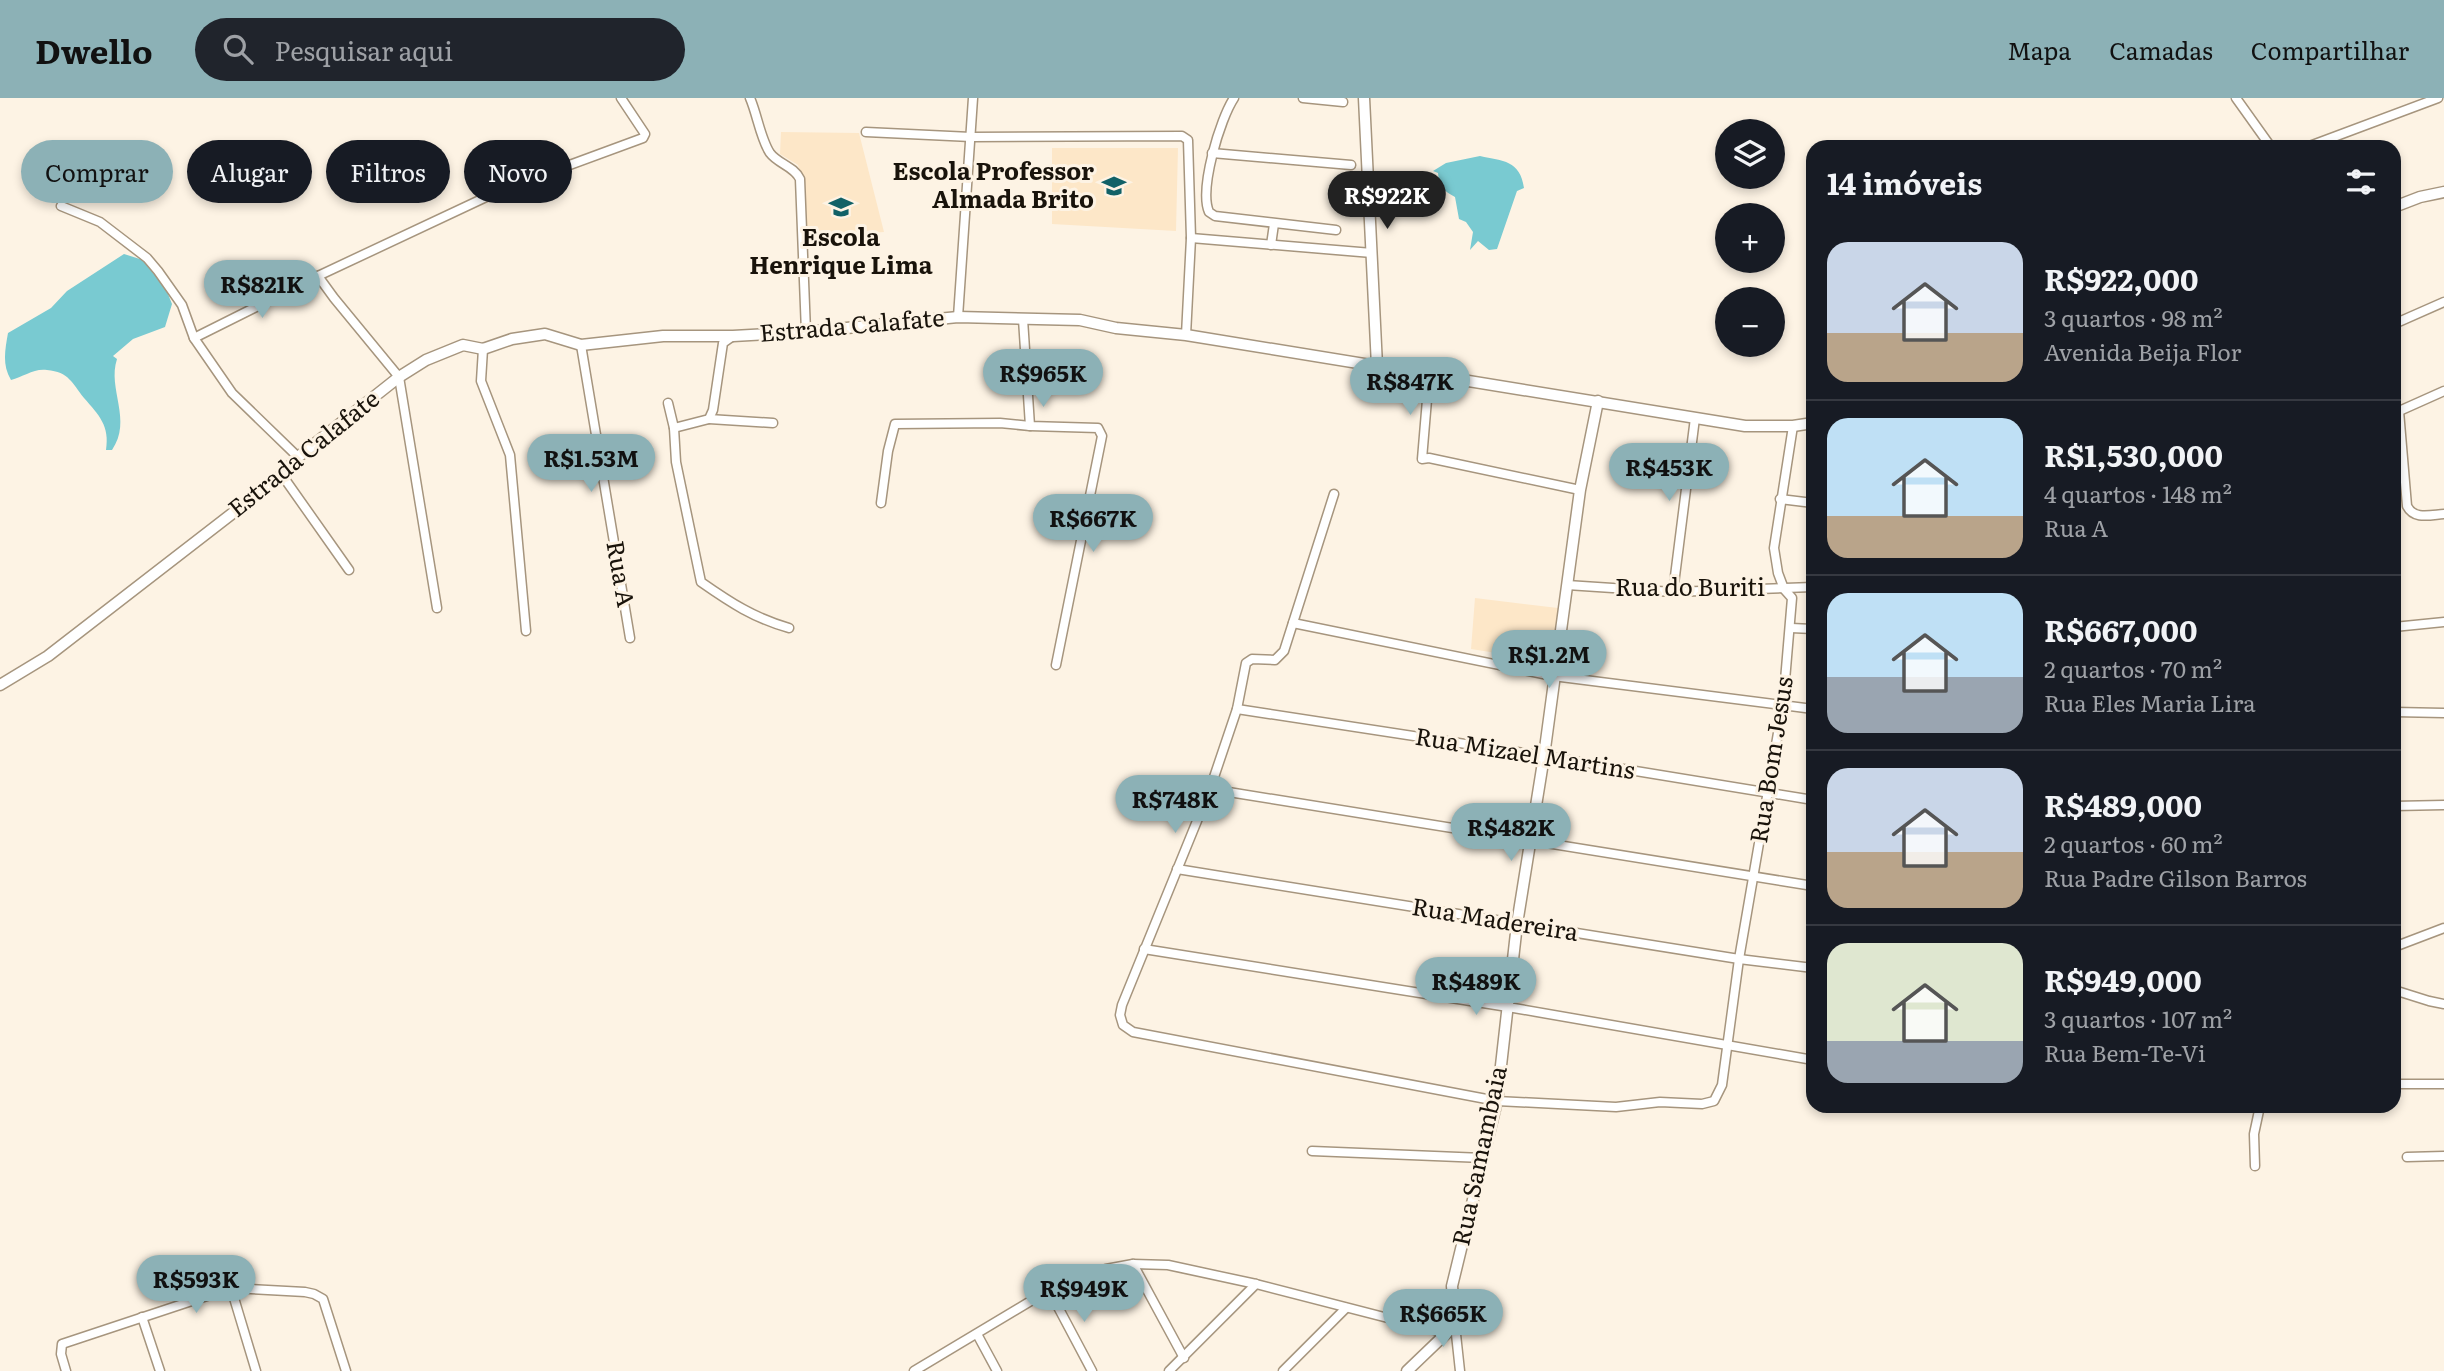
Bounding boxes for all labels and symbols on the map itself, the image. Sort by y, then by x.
place label: Escola Professor Almada Brito [893,152,1094,215]
school or university icon: Escola Professor Almada Brito [1100,172,1128,200]
pin: R$922K [1330,172,1444,231]
school or university icon: Escola Henrique Lima [827,193,855,221]
place label: Escola Henrique Lima [749,218,933,281]
pin: R$821K [205,260,319,320]
street label: Estrada Calafate [758,298,946,349]
pin: R$965K [986,350,1100,409]
pin: R$847K [1353,358,1467,417]
street label: Estrada Calafate [219,380,385,524]
pin: R$1.53M [526,434,656,494]
pin: R$453K [1612,444,1726,503]
pin: R$667K [1036,494,1150,554]
street label: Rua A [599,538,646,610]
street label: Rua do Buriti [1615,568,1765,603]
pin: R$1.2M [1492,630,1606,690]
street label: Rua Bom Jesus [1739,674,1800,845]
street label: Rua Mizael Martins [1413,717,1638,786]
pin: R$748K [1118,776,1232,835]
pin: R$482K [1454,804,1568,863]
street label: Rua Madereira [1410,887,1581,948]
pin: R$489K [1419,958,1533,1017]
street label: Rua Samambaia [1441,1062,1514,1249]
pin: R$593K [139,1256,253,1315]
pin: R$949K [1027,1264,1141,1324]
pin: R$665K [1386,1290,1500,1349]

